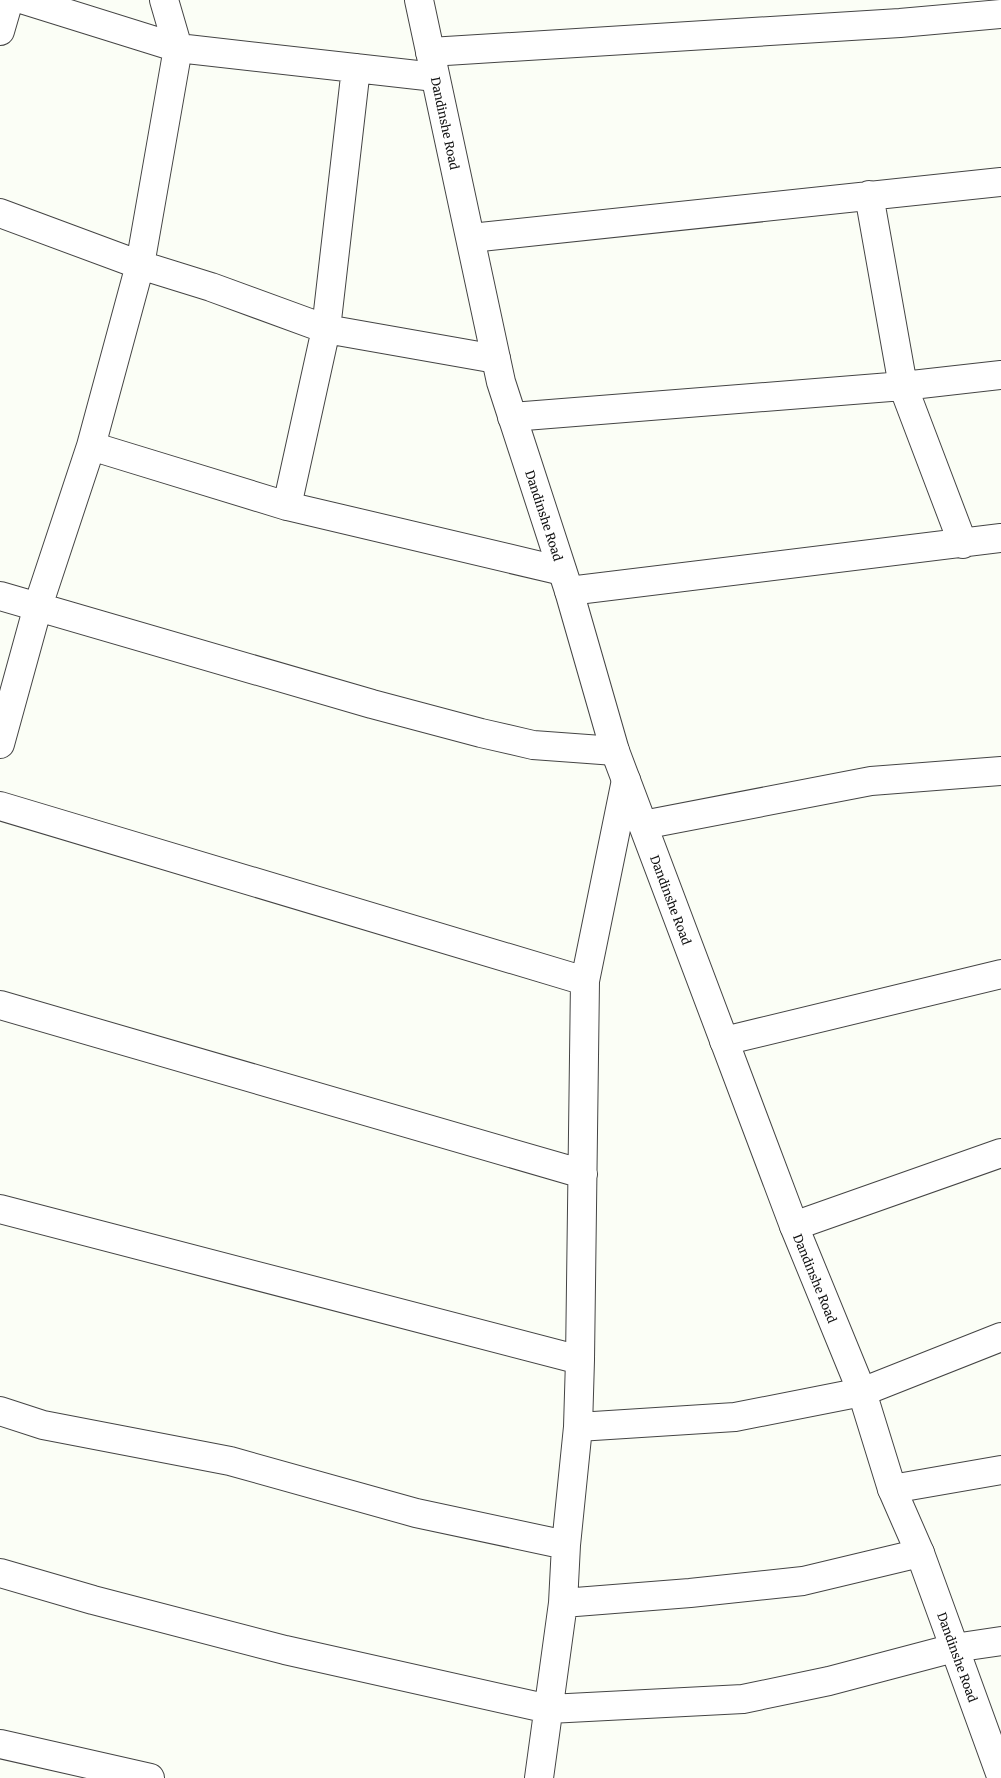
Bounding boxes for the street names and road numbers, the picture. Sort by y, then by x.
street label: Dandinshe Road [428,75,463,171]
street label: Dandinshe Road [523,468,566,563]
street label: Dandinshe Road [647,853,695,947]
street label: Dandinshe Road [791,1232,840,1325]
street label: Dandinshe Road [935,1610,981,1704]

